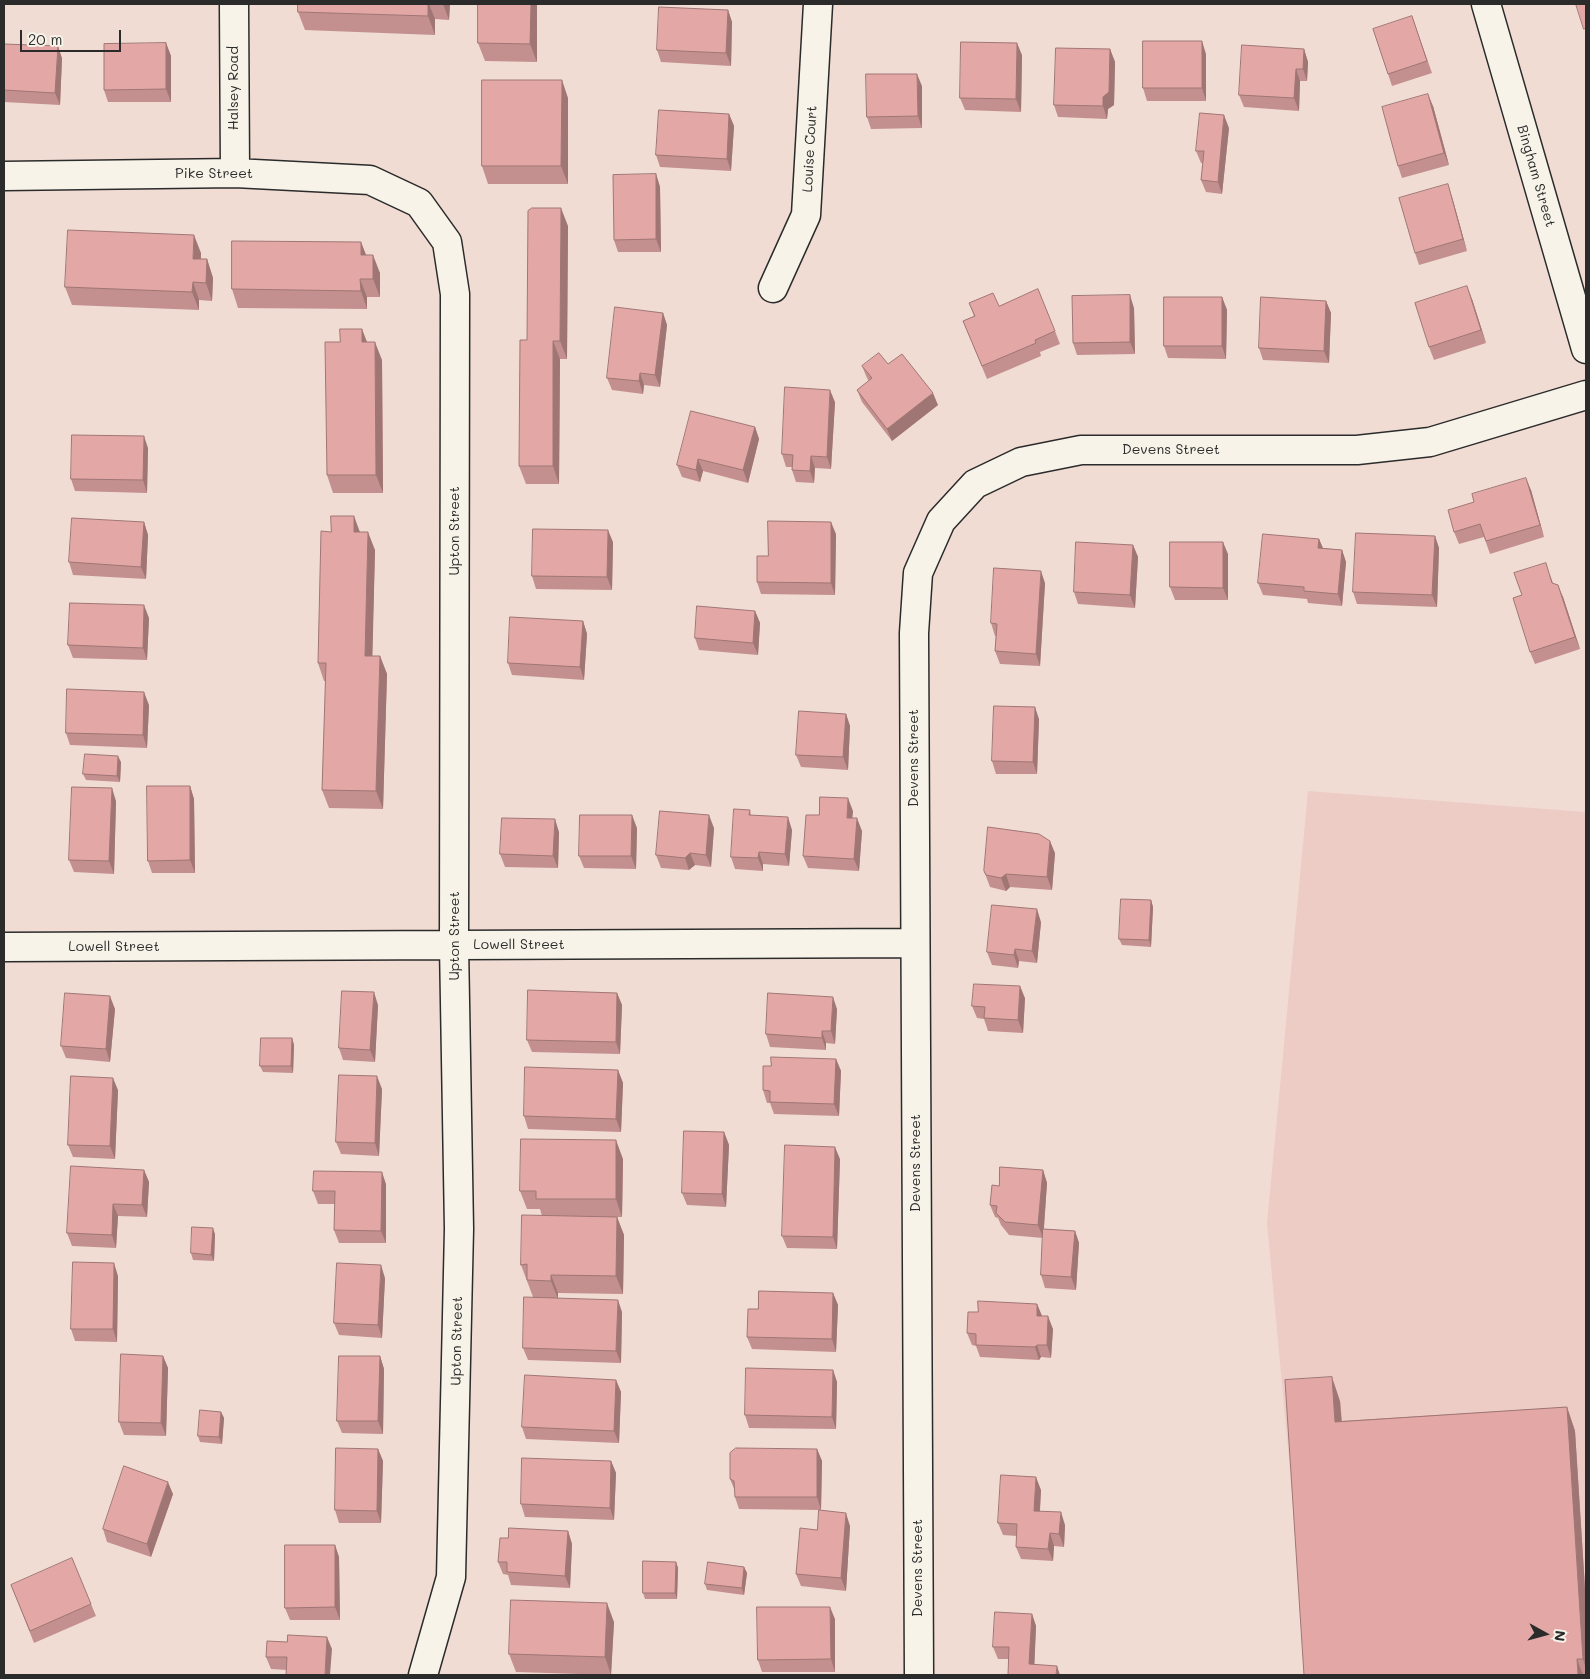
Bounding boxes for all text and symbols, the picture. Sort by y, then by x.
scale bar [22,20,124,52]
text: 20 m [28,29,62,49]
street label: Halsey Road [226,46,242,130]
street label: Louise Court [799,105,821,193]
street label: Bingham Street [1513,123,1559,229]
street label: Pike Street [175,166,253,182]
street label: Devens Street [1122,442,1220,458]
street label: Upton Street [447,486,463,576]
street label: Devens Street [906,709,922,807]
street label: Upton Street [447,891,463,981]
street label: Lowell Street [473,937,565,953]
street label: Lowell Street [68,939,160,955]
street label: Devens Street [908,1114,924,1212]
street label: Upton Street [448,1296,466,1386]
street label: Devens Street [910,1519,926,1617]
north arrow [1520,1609,1570,1659]
text: N [1550,1629,1570,1642]

